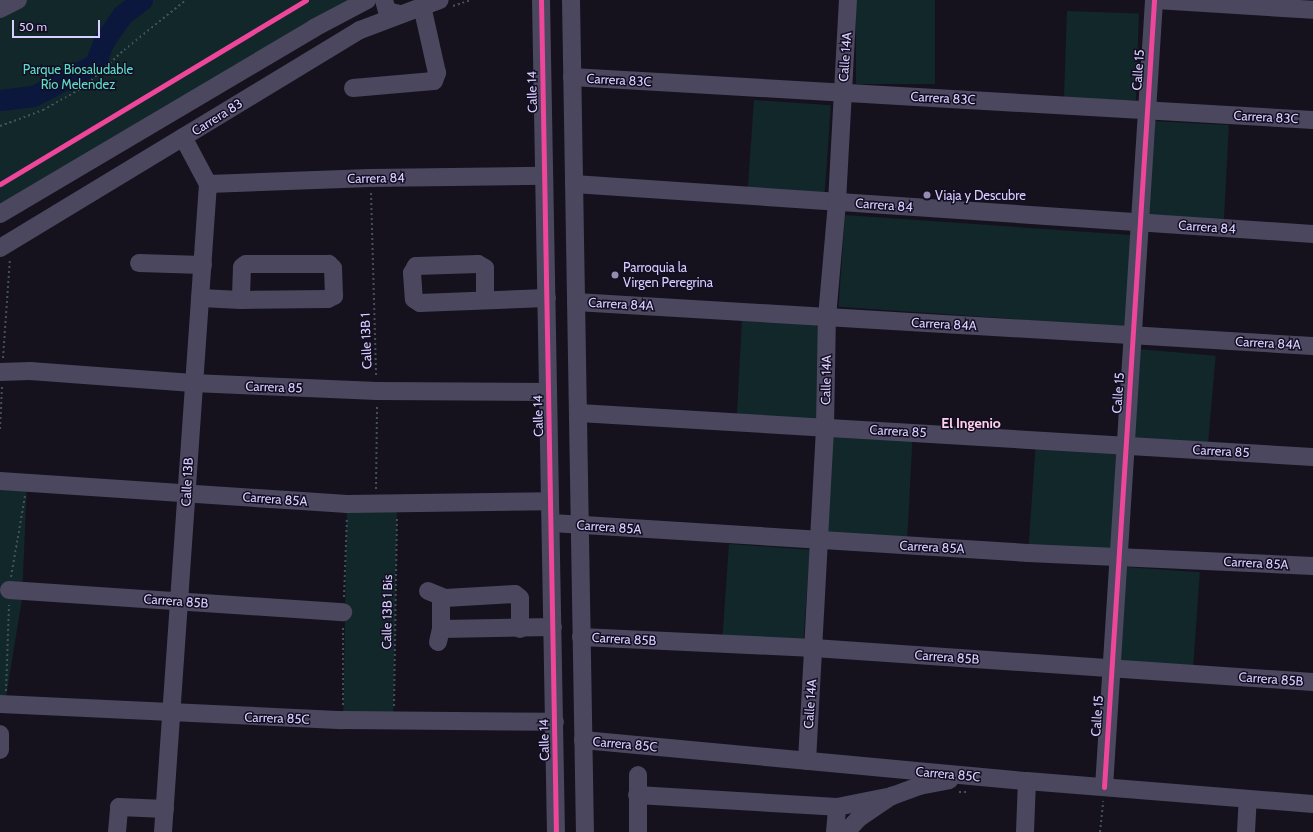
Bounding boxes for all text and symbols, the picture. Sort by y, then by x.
scale bar [14,12,102,38]
text: 50 m [19,19,47,34]
street label: Calle 14A [835,32,855,82]
street label: Calle 15 [1129,49,1147,91]
park label: Parque Biosaludable Río Melendez [23,62,133,93]
street label: Calle 14 [524,71,540,113]
street label: Carrera 83C [586,71,652,89]
street label: Carrera 83C [910,89,976,107]
street label: Carrera 83 [189,95,245,139]
street label: Carrera 83C [1233,108,1299,126]
street label: Carrera 84 [347,170,405,186]
place label: Viaja y Descubre [935,187,1026,203]
marker: Viaja y Descubre [922,190,932,200]
street label: Carrera 84 [855,195,913,215]
street label: Carrera 84 [1178,217,1236,237]
place label: Parroquia la Virgen Peregrina [623,260,713,291]
marker: Parroquia la Virgen Peregrina [610,270,620,280]
street label: Carrera 84A [588,294,654,314]
street label: Calle 13B 1 [357,313,375,369]
street label: Carrera 84A [911,314,977,334]
street label: Carrera 84A [1235,333,1301,353]
street label: Calle 14A [818,355,834,405]
street label: Calle 15 [1109,372,1127,414]
street label: Carrera 85 [245,378,303,396]
street label: Calle 14 [530,395,546,437]
district label: El Ingenio [941,415,1001,431]
street label: Carrera 85 [869,422,927,440]
street label: Carrera 85 [1192,442,1250,460]
street label: Calle 13B [178,457,196,507]
street label: Carrera 85A [242,489,308,509]
street label: Carrera 85A [576,517,642,537]
street label: Carrera 85A [899,538,965,556]
street label: Carrera 85A [1223,554,1289,572]
street label: Calle 13B 1 Bis [379,574,395,650]
street label: Carrera 85B [143,591,209,611]
street label: Carrera 85B [591,630,657,648]
street label: Carrera 85B [914,647,980,667]
street label: Carrera 85B [1238,669,1304,689]
street label: Calle 14A [800,679,820,729]
street label: Calle 15 [1088,695,1106,737]
street label: Carrera 85C [244,709,310,727]
street label: Calle 14 [536,719,552,761]
street label: Carrera 85C [592,733,658,755]
street label: Carrera 85C [915,763,981,785]

